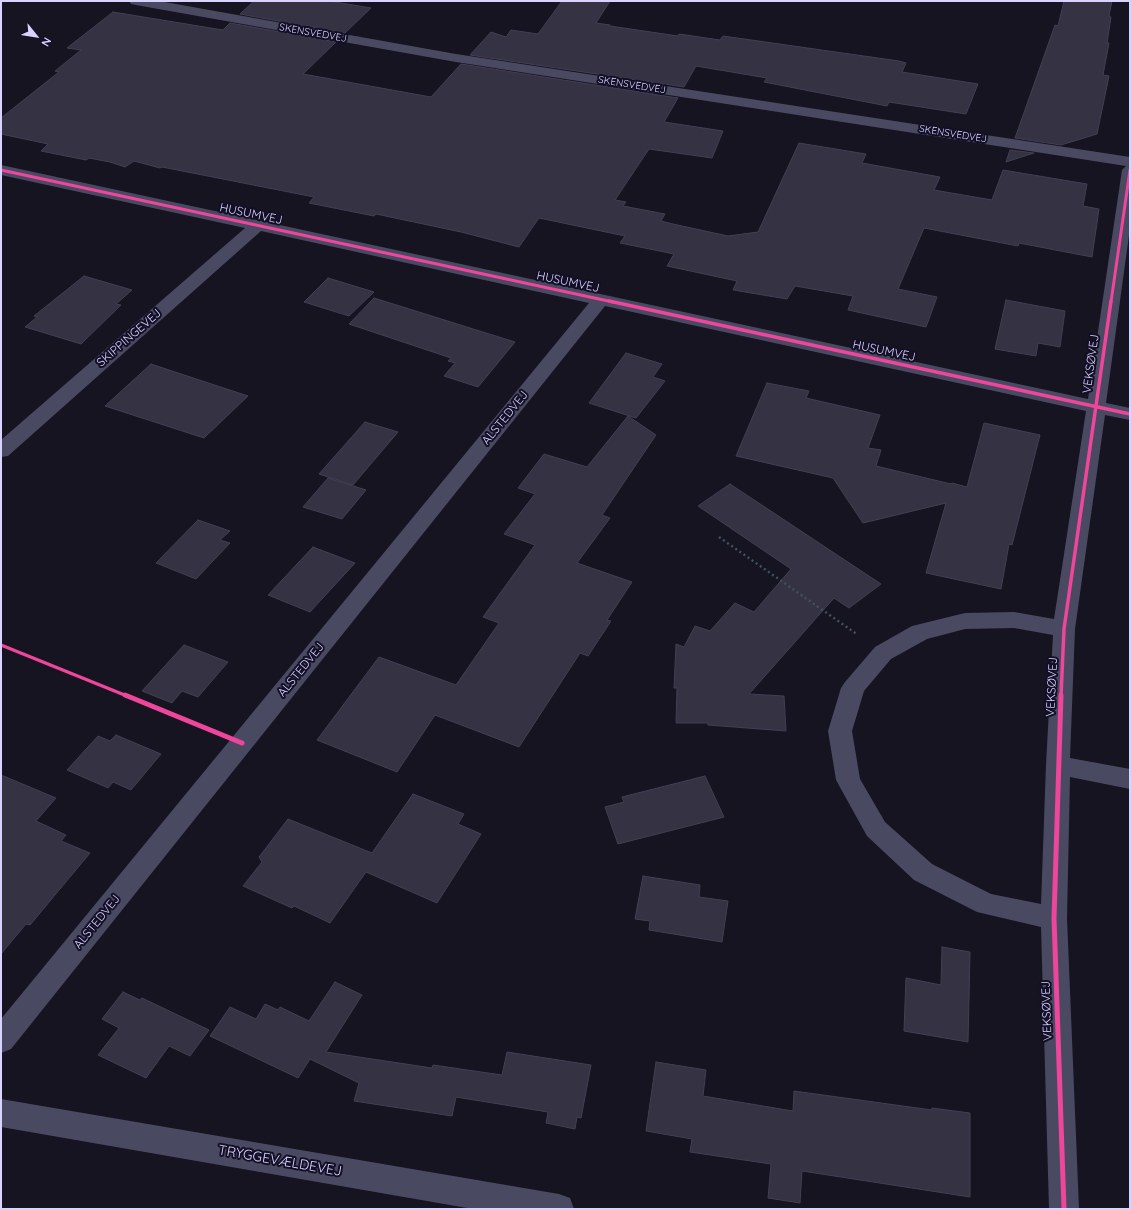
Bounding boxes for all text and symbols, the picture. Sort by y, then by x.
north arrow [16,16,56,56]
street label: SKENSVEDVEJ [278,21,348,45]
text: N [38,35,54,49]
street label: SKENSVEDVEJ [597,74,667,96]
street label: SKENSVEDVEJ [918,123,988,145]
street label: HUSUMVEJ [218,200,284,228]
street label: HUSUMVEJ [535,268,601,296]
street label: SKIPPINGEVEJ [94,306,164,370]
street label: VEKSØVEJ [1080,333,1102,395]
street label: HUSUMVEJ [851,337,917,365]
street label: ALSTEDVEJ [479,388,531,448]
street label: ALSTEDVEJ [275,640,327,700]
street label: VEKSØVEJ [1043,657,1061,717]
street label: ALSTEDVEJ [71,892,123,952]
street label: VEKSØVEJ [1039,981,1055,1041]
street label: TRYGGEVÆLDEVEJ [217,1142,343,1180]

